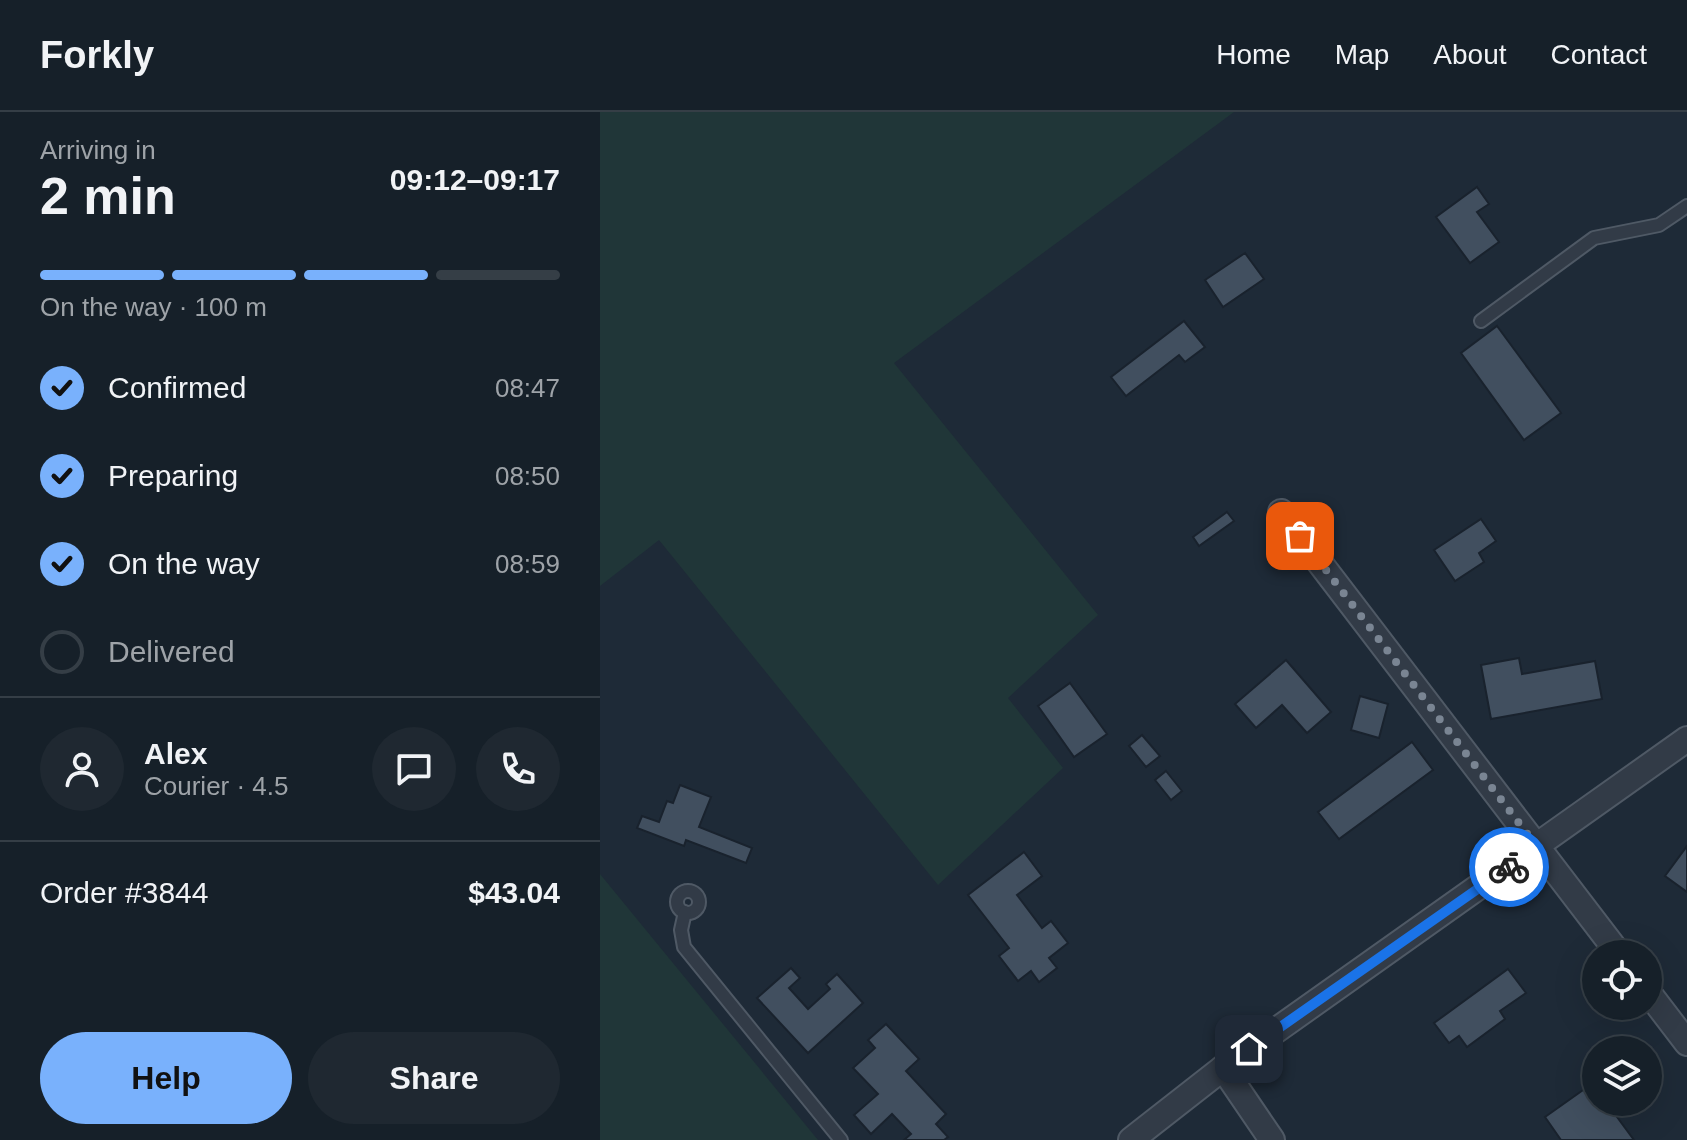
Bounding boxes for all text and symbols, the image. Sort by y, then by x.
text: Forkly [40,34,154,76]
text: Home [1216,39,1291,70]
text: Map [1335,39,1389,70]
text: About [1433,39,1507,70]
text: Contact [1551,39,1647,70]
text: Arriving in [40,135,156,165]
text: 09:12–09:17 [390,163,560,196]
text: 2 min [40,167,176,225]
text: On the way · 100 m [40,292,267,322]
icon: check [40,366,84,410]
text: Confirmed [108,371,246,404]
text: 08:47 [495,373,560,403]
icon: check [40,454,84,498]
text: Preparing [108,459,238,492]
text: 08:50 [495,461,560,491]
pin [1266,502,1334,570]
icon: bag [1278,514,1322,558]
icon: check [40,542,84,586]
text: On the way [108,547,260,580]
text: 08:59 [495,549,560,579]
text: Delivered [108,635,235,668]
button: person [40,727,124,811]
button: chat [372,727,456,811]
button: phone [476,727,560,811]
text: Alex [144,737,207,770]
text: Courier · 4.5 [144,771,289,801]
courier [1469,827,1549,907]
icon: bike [1487,845,1531,889]
text: Order #3844 [40,876,208,909]
text: $43.04 [468,876,560,909]
map controls [1582,940,1662,1116]
button: locate [1582,940,1662,1020]
pin [1215,1015,1283,1083]
icon: home [1227,1027,1271,1071]
button: Help [40,1032,292,1124]
button: Share [308,1032,560,1124]
button: layers [1582,1036,1662,1116]

